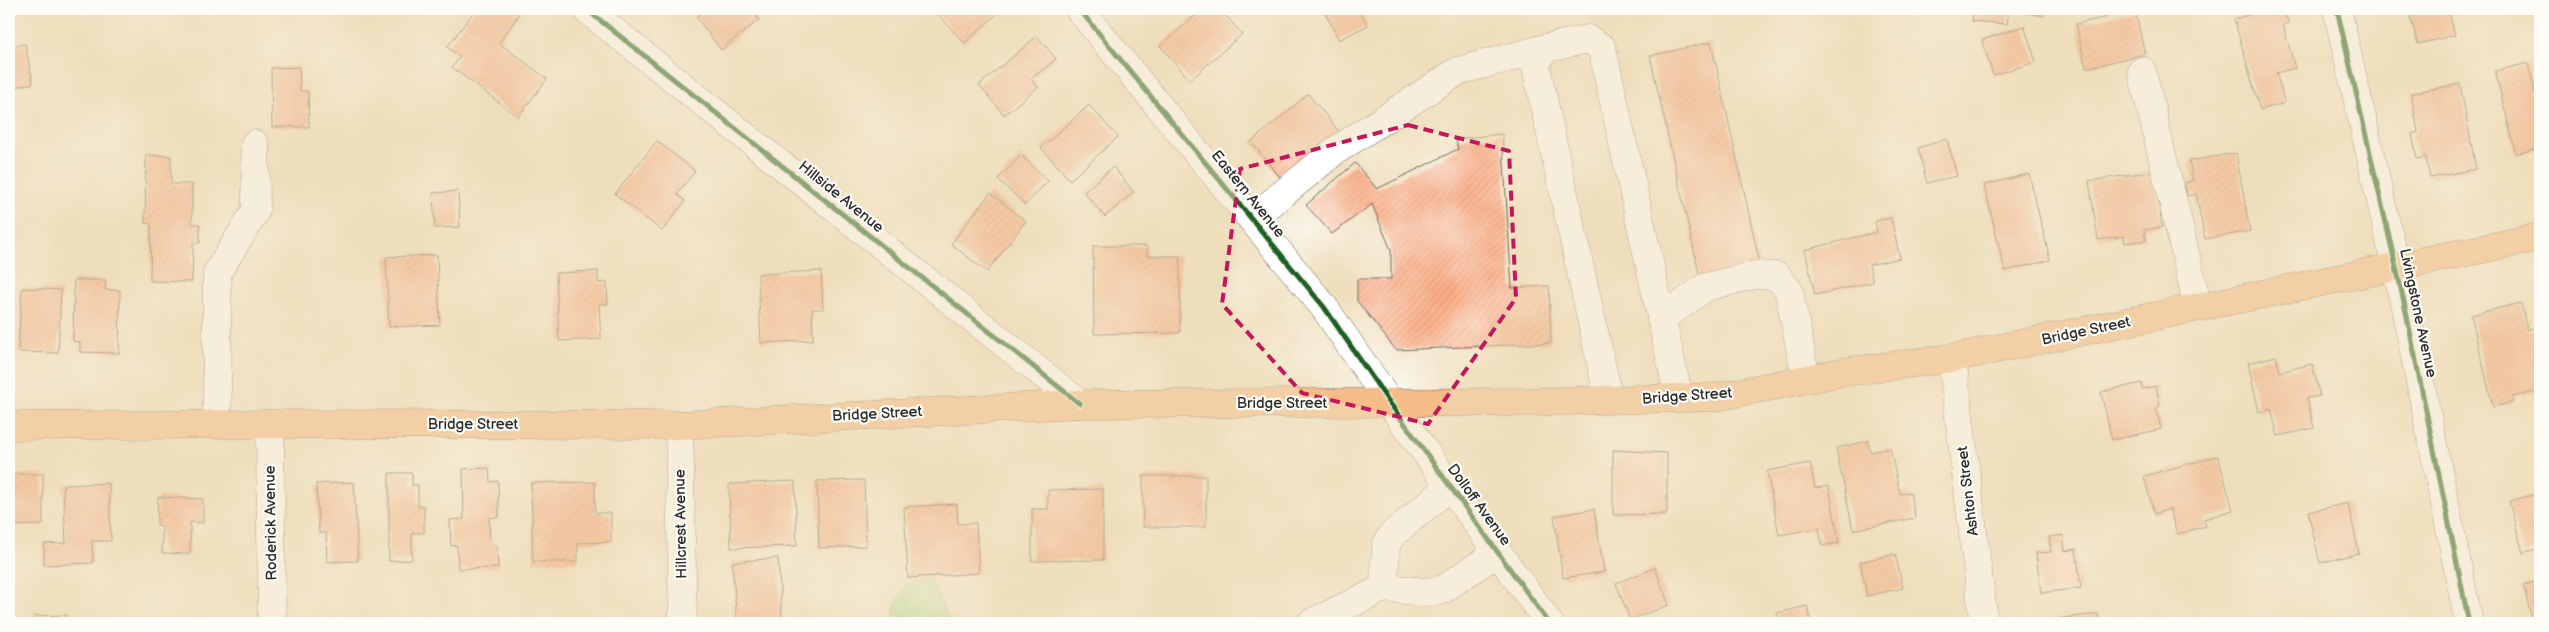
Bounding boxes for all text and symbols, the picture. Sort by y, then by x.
street label: Eastern Avenue [1207,146,1289,242]
street label: Hillside Avenue [795,157,887,237]
street label: Livingstone Avenue [2395,247,2441,379]
street label: Bridge Street [2040,312,2133,350]
street label: Bridge Street [1641,383,1733,409]
street label: Bridge Street [1237,394,1328,413]
street label: Bridge Street [831,402,923,426]
street label: Bridge Street [428,415,519,434]
street label: Ashton Street [1953,445,1983,537]
street label: Dolloff Avenue [1443,460,1515,550]
street label: Roderick Avenue [260,465,282,581]
street label: Hillcrest Avenue [671,469,691,579]

